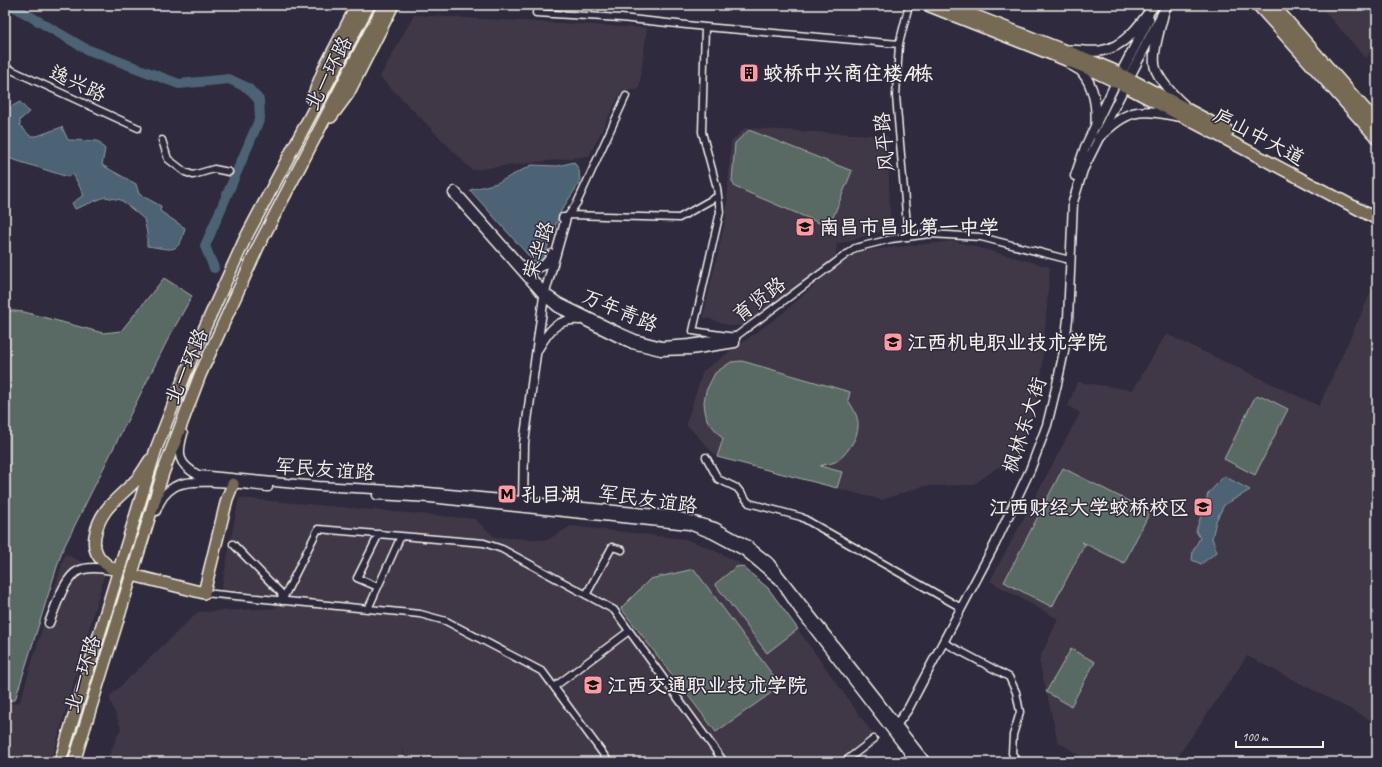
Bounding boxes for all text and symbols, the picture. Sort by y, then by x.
street label: 北一环路 [299,31,358,115]
street label: 逸兴路 [45,59,111,108]
place label: 蛟桥中兴商住楼A栋 [763,61,933,86]
building icon: 蛟桥中兴商住楼A栋 [738,62,760,84]
street label: 庐山中大道 [1209,102,1309,171]
street label: 风平路 [869,110,900,173]
place label: 南昌市昌北第一中学 [819,215,999,240]
school or university icon: 南昌市昌北第一中学 [794,216,816,238]
street label: 荣华路 [517,217,560,283]
street label: 育贤路 [728,271,792,327]
street label: 万年青路 [578,283,662,338]
street label: 北一环路 [159,324,214,408]
place label: 江西机电职业技术学院 [907,330,1107,355]
school or university icon: 江西机电职业技术学院 [882,331,904,353]
street label: 枫林东大街 [997,374,1052,477]
street label: 军民友谊路 [274,454,377,486]
street label: 军民友谊路 [597,480,700,519]
place label: 孔目湖 [521,482,581,507]
metro station icon: 孔目湖 [496,483,518,505]
place label: 江西财经大学蛟桥校区 [989,495,1189,520]
school or university icon: 江西财经大学蛟桥校区 [1192,496,1214,518]
street label: 北一环路 [59,631,106,716]
place label: 江西交通职业技术学院 [607,673,807,698]
school or university icon: 江西交通职业技术学院 [582,674,604,696]
scale bar [1236,723,1323,749]
text: 100 m [1242,729,1269,745]

